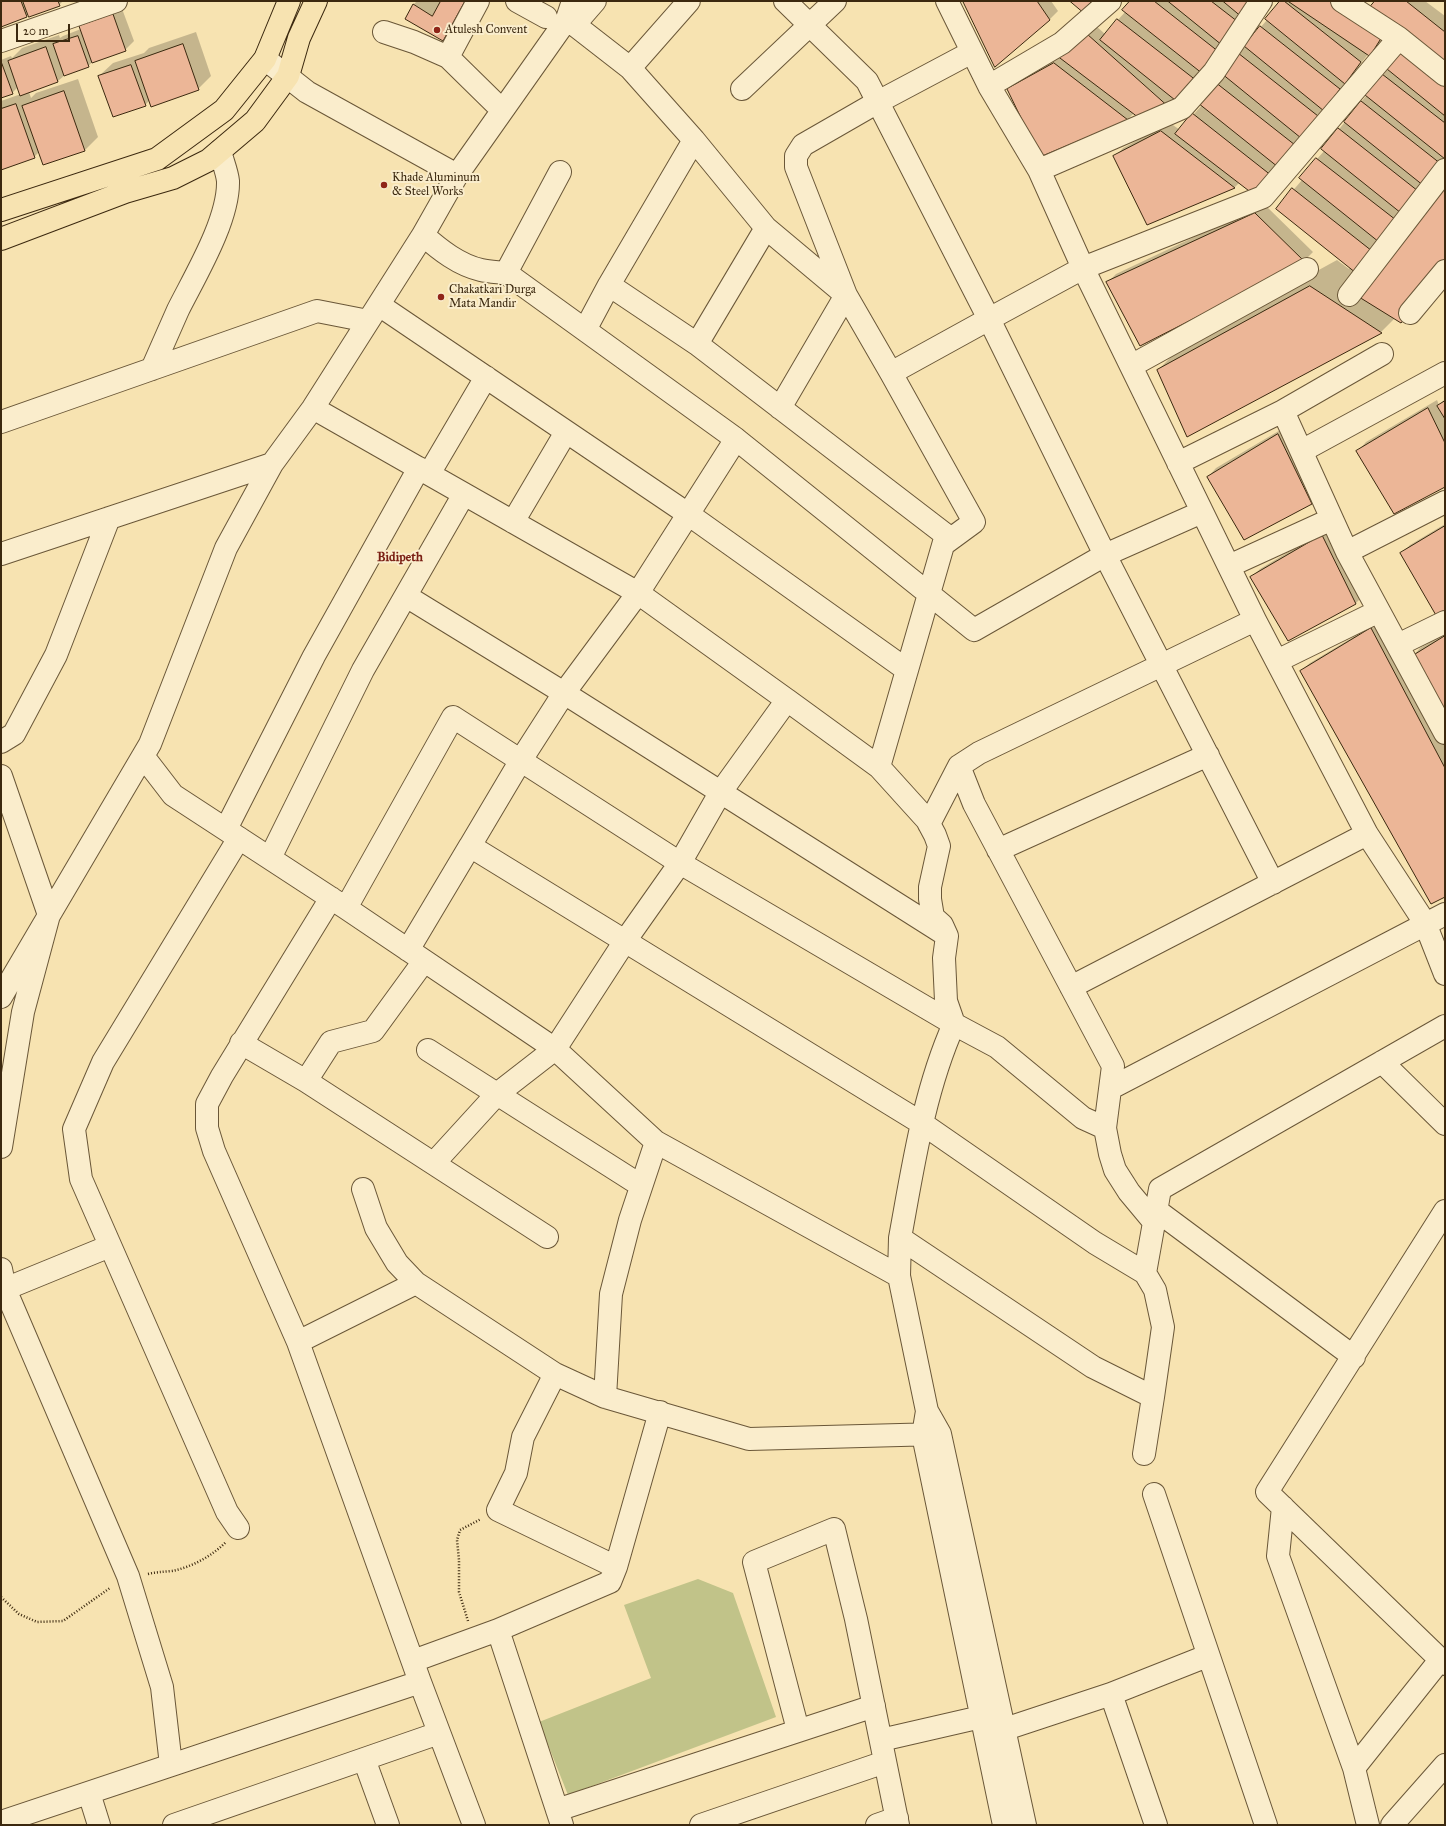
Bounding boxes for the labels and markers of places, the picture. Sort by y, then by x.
place label: Atulesh Convent [445,23,527,37]
marker: Atulesh Convent [432,25,442,35]
place label: Khade Aluminum & Steel Works [392,171,480,199]
marker: Khade Aluminum & Steel Works [379,180,389,190]
place label: Chakatkari Durga Mata Mandir [449,283,536,311]
marker: Chakatkari Durga Mata Mandir [436,292,446,302]

